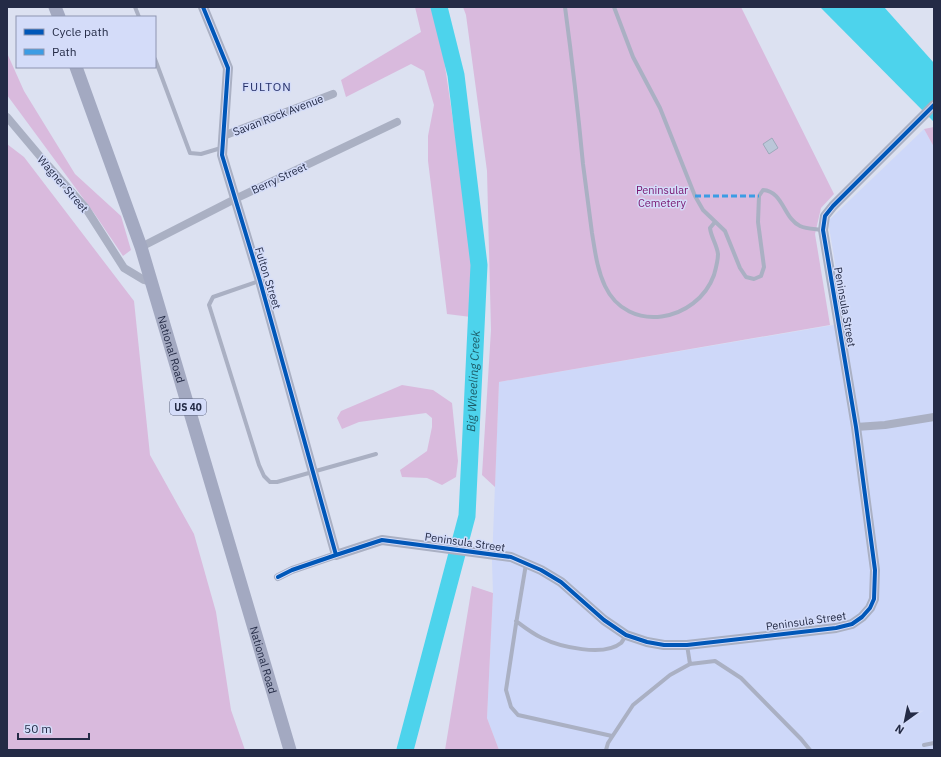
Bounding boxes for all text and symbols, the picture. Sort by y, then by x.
legend [16,16,156,68]
text: Cycle path [52,24,109,39]
text: Path [52,44,77,59]
district label: FULTON [242,79,292,94]
street label: Savan Rock Avenue [231,91,325,139]
street label: Wagner Street [35,153,91,215]
street label: Berry Street [249,159,309,197]
park label: Peninsular Cemetery [636,183,688,210]
street label: Fulton Street [252,245,284,311]
street label: Peninsula Street [831,266,859,348]
street label: National Road [155,314,188,385]
water label: Big Wheeling Creek [463,330,483,432]
road number: US 40 [170,399,206,415]
street label: Peninsula Street [424,529,506,555]
street label: Peninsula Street [765,608,847,634]
street label: National Road [247,625,280,695]
north arrow [885,701,925,741]
scale bar [18,715,89,741]
text: 50 m [24,721,52,736]
text: N [892,721,907,737]

